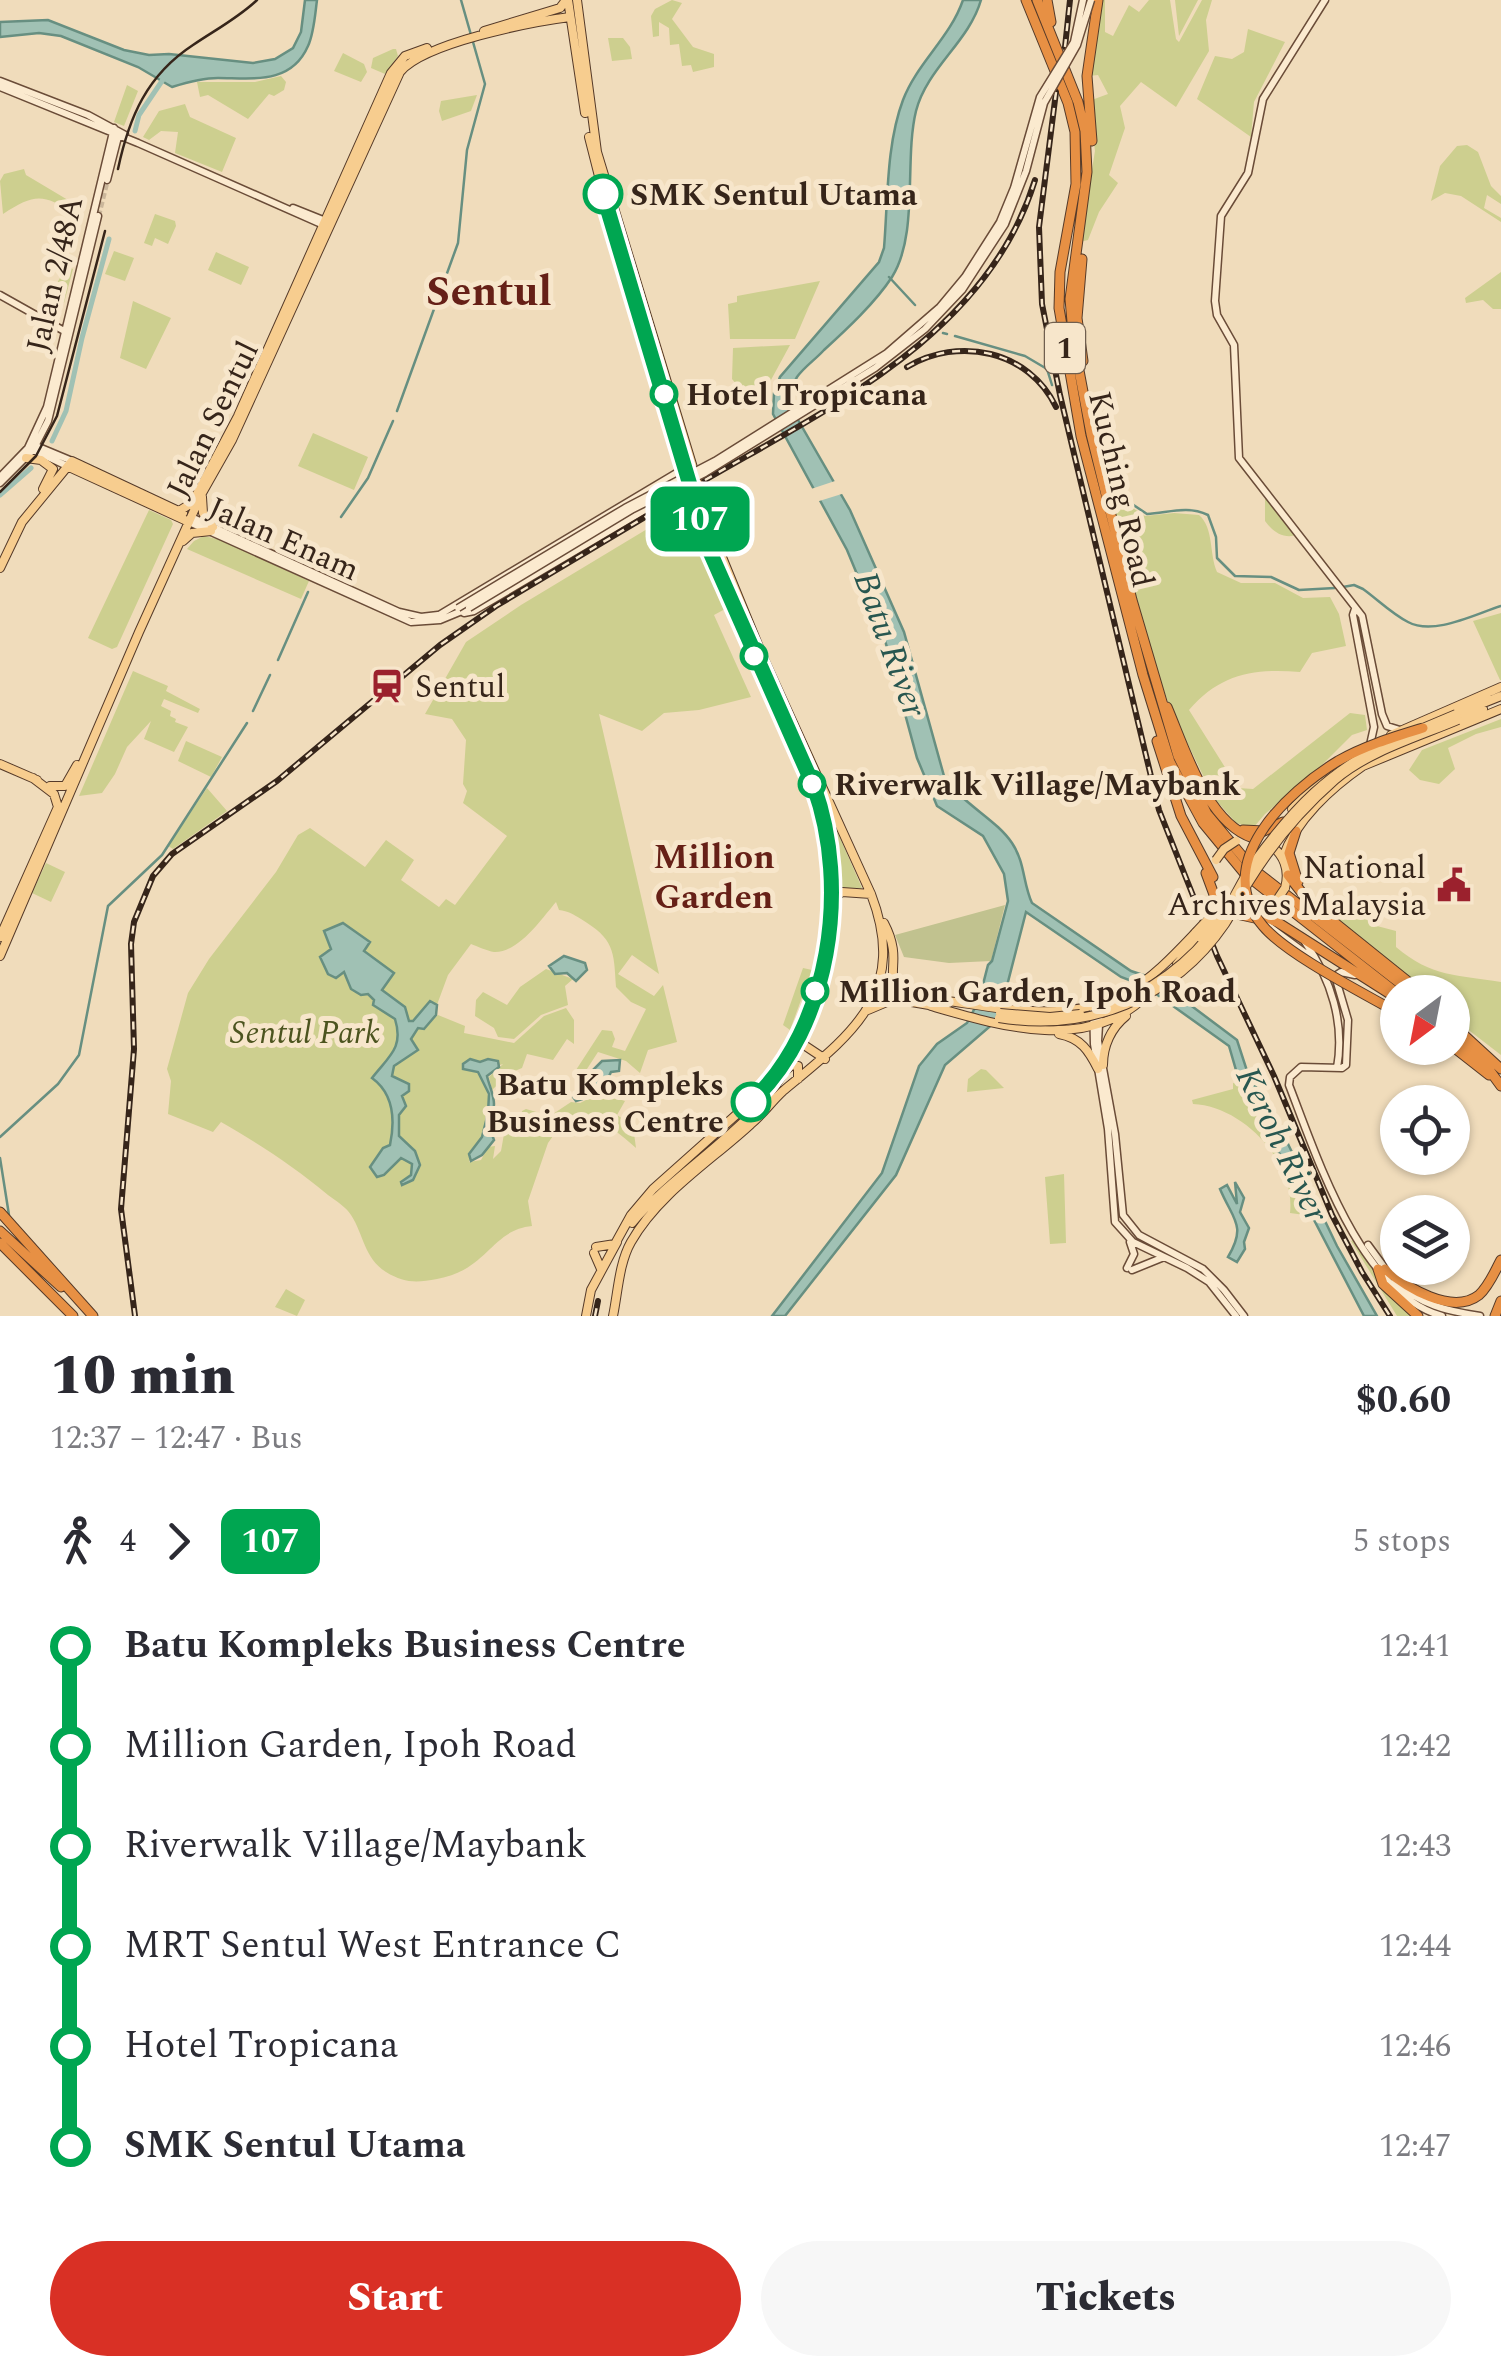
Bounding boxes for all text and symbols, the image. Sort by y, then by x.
place label: SMK Sentul Utama [630,171,918,220]
marker: SMK Sentul Utama [584,175,622,213]
street label: Jalan 2/48A [14,192,97,357]
district label: Sentul [426,261,552,324]
road number: 1 [1045,323,1085,373]
street label: Jalan Sentul [154,333,272,506]
place label: Hotel Tropicana [686,371,928,420]
marker: Hotel Tropicana [651,381,677,407]
street label: Kuching Road [1074,386,1167,592]
street label: Jalan Enam [200,484,367,595]
line badge: 107 [642,486,758,552]
text: 107 [671,493,729,546]
water label: Batu River [839,564,941,726]
unlabelled marker [741,643,767,669]
place label: Sentul [415,663,505,712]
station icon: Sentul [368,667,406,705]
place label: Riverwalk Village/Maybank [834,761,1242,810]
marker: Riverwalk Village/Maybank [799,771,825,797]
district label: Million Garden [653,831,775,924]
place label: National Archives Malaysia [1167,844,1426,930]
public building icon: National Archives Malaysia [1435,866,1473,904]
place label: Million Garden, Ipoh Road [838,968,1236,1017]
north arrow [1380,975,1470,1065]
map controls [1380,975,1470,1285]
marker: Million Garden, Ipoh Road [802,978,828,1004]
park label: Sentul Park [230,1009,380,1058]
water label: Keroh River [1221,1058,1343,1232]
place label: Batu Kompleks Business Centre [486,1061,724,1147]
marker: Batu Kompleks Business Centre [732,1083,770,1121]
button: locate [1380,1085,1470,1175]
button: layers [1380,1195,1470,1285]
text: 10 min [50,1335,235,1418]
text: $0.60 [1356,1372,1451,1430]
text: 12:37 – 12:47 · Bus [50,1414,303,1463]
icon: walk [50,1514,105,1569]
icon: forward [151,1514,206,1569]
text: 107 [241,1515,300,1568]
text: 4 [120,1517,136,1566]
text: 5 stops [1353,1517,1451,1566]
text: Batu Kompleks Business Centre [124,1617,686,1675]
text: 12:41 [1379,1622,1451,1671]
text: Million Garden, Ipoh Road [124,1717,577,1775]
text: 12:42 [1379,1722,1451,1771]
text: Riverwalk Village/Maybank [124,1817,587,1875]
text: 12:43 [1379,1822,1451,1871]
text: MRT Sentul West Entrance C [124,1917,622,1975]
text: 12:44 [1379,1922,1451,1971]
text: Hotel Tropicana [124,2017,399,2075]
text: 12:46 [1379,2022,1451,2071]
text: SMK Sentul Utama [124,2117,465,2175]
text: 12:47 [1379,2122,1451,2171]
button: Start [50,2241,741,2356]
button: Tickets [761,2241,1451,2356]

